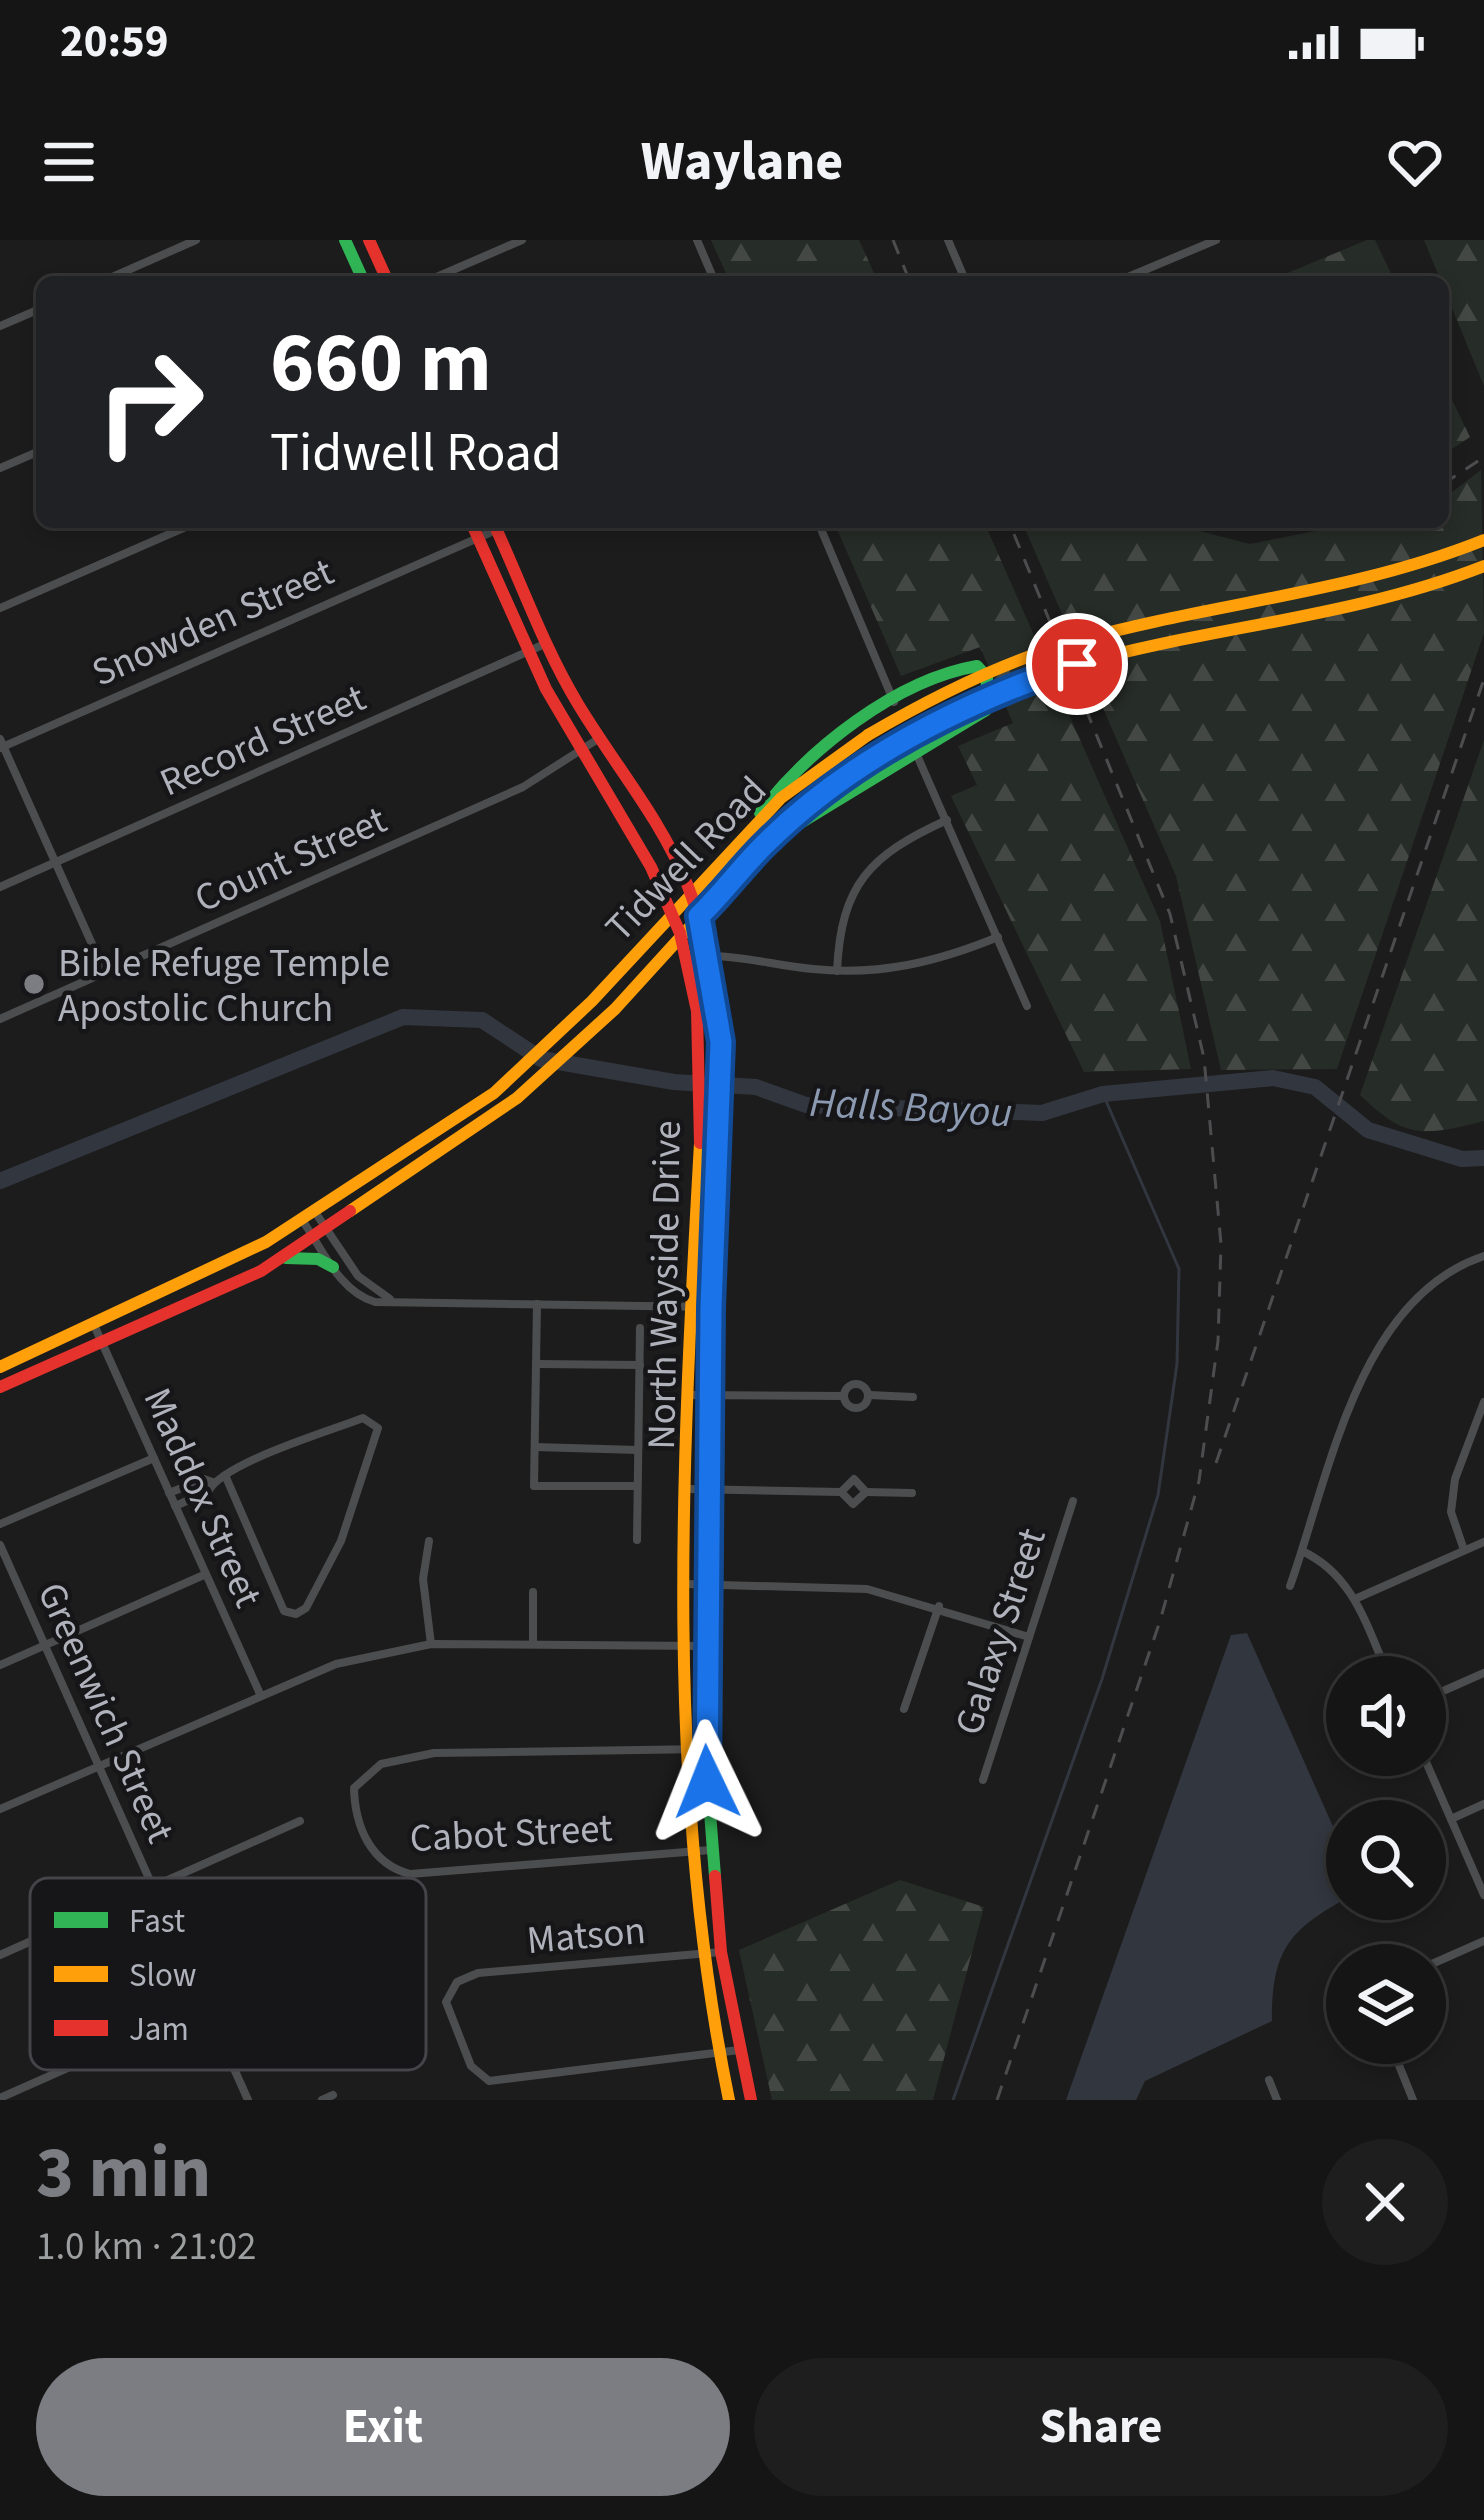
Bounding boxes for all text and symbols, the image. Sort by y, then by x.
text: 20:59 [60,10,169,74]
text: Waylane [641,124,843,201]
icon: menu [36,129,102,195]
icon: heart [1382,129,1448,195]
text: 660 m [270,304,492,424]
icon: right [72,324,228,480]
text: Tidwell Road [270,415,562,492]
street label: Snowden Street [83,545,342,701]
pin [1026,613,1128,715]
icon: arrive [1044,631,1110,697]
street label: Record Street [151,671,374,811]
street label: Tidwell Road [593,764,780,955]
street label: Count Street [186,793,396,927]
place label: Bible Refuge Temple Apostolic Church [58,936,390,1037]
marker: Bible Refuge Temple Apostolic Church [21,971,47,997]
water label: Halls Bayou [808,1073,1014,1143]
street label: North Wayside Drive [634,1120,696,1450]
street label: Maddox Street [129,1379,275,1616]
street label: Galaxy Street [941,1521,1061,1742]
street label: Greenwich Street [23,1574,188,1852]
map controls [1326,1656,1446,2064]
button: sound [1326,1656,1446,1776]
position arrow [644,1719,770,1845]
button: search [1326,1800,1446,1920]
street label: Cabot Street [408,1801,614,1867]
legend [30,1878,426,2070]
text: Fast [129,1898,185,1945]
street label: Matson [524,1903,648,1969]
button: layers [1326,1944,1446,2064]
text: Slow [129,1952,197,1999]
text: Jam [129,2006,189,2053]
text: 3 min [36,2122,211,2225]
button: close [1322,2139,1448,2265]
text: 1.0 km · 21:02 [36,2219,256,2275]
button: Exit [36,2358,730,2496]
button: Share [754,2358,1448,2496]

